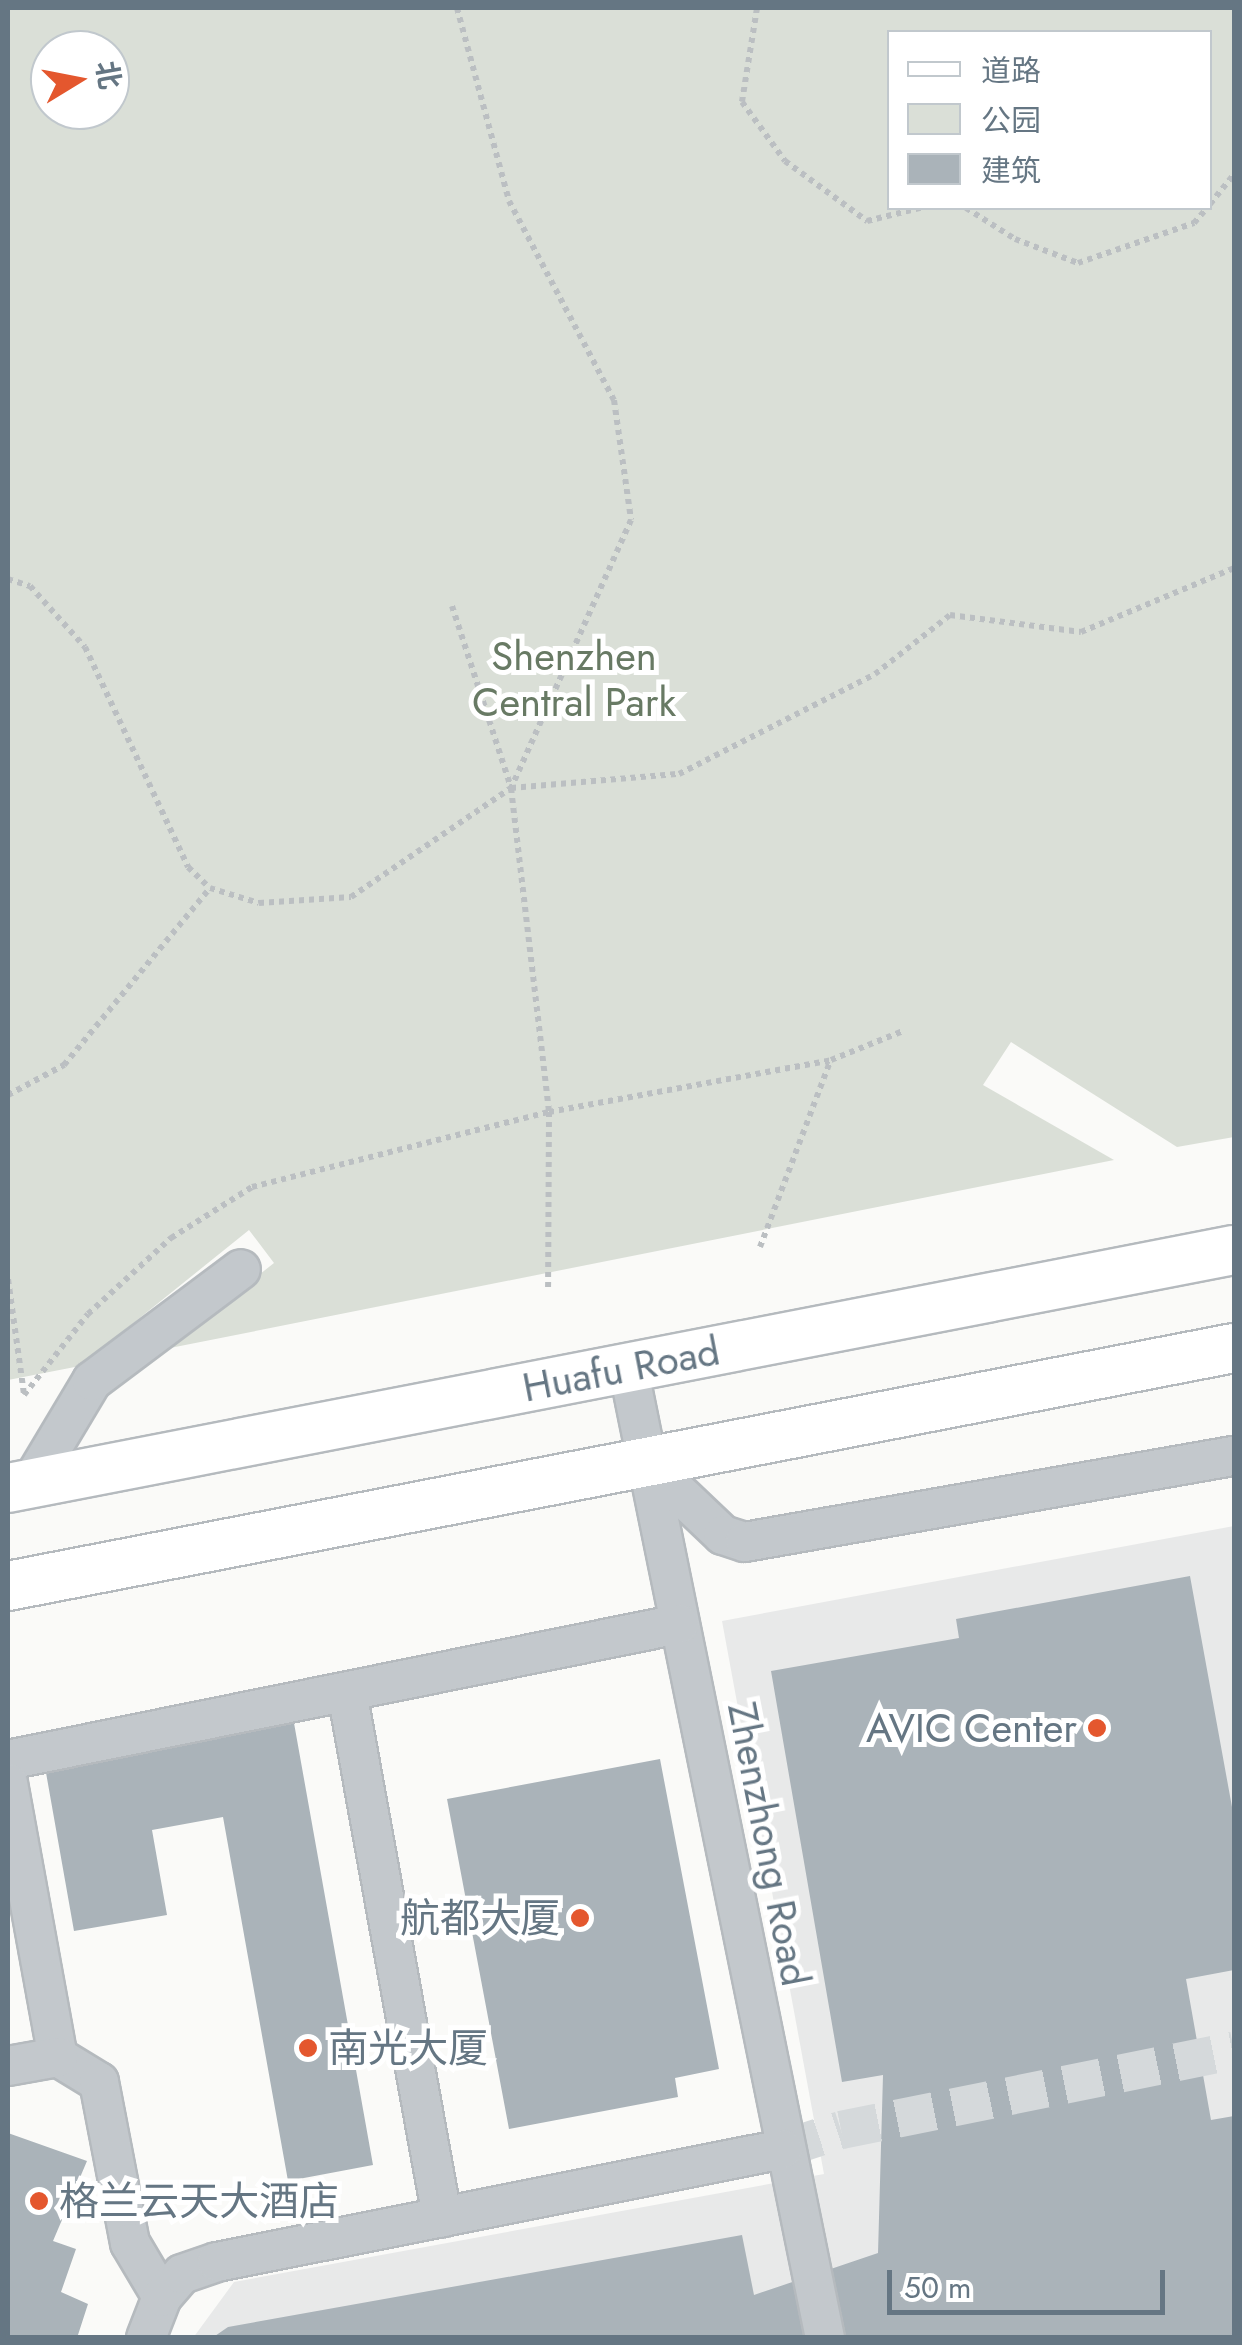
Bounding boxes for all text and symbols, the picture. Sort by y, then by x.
north arrow [30,30,130,130]
legend [887,30,1212,210]
text: 道路 [981,49,1041,92]
text: 北 [85,58,131,92]
text: 公园 [981,99,1041,142]
text: 建筑 [981,149,1041,192]
park label: Shenzhen Central Park [472,632,676,726]
street label: Huafu Road [518,1326,724,1412]
street label: Zhenzhong Road [718,1698,820,1990]
place label: AVIC Center [866,1704,1077,1752]
marker: AVIC Center [1086,1717,1108,1739]
place label: 航都大厦 [400,1894,560,1942]
marker: 航都大厦 [569,1907,591,1929]
place label: 南光大厦 [328,2024,488,2072]
marker: 南光大厦 [297,2037,319,2059]
place label: 格兰云天大酒店 [59,2177,339,2225]
marker: 格兰云天大酒店 [28,2190,50,2212]
scale bar [892,2250,1170,2312]
text: 50 m [904,2266,971,2309]

